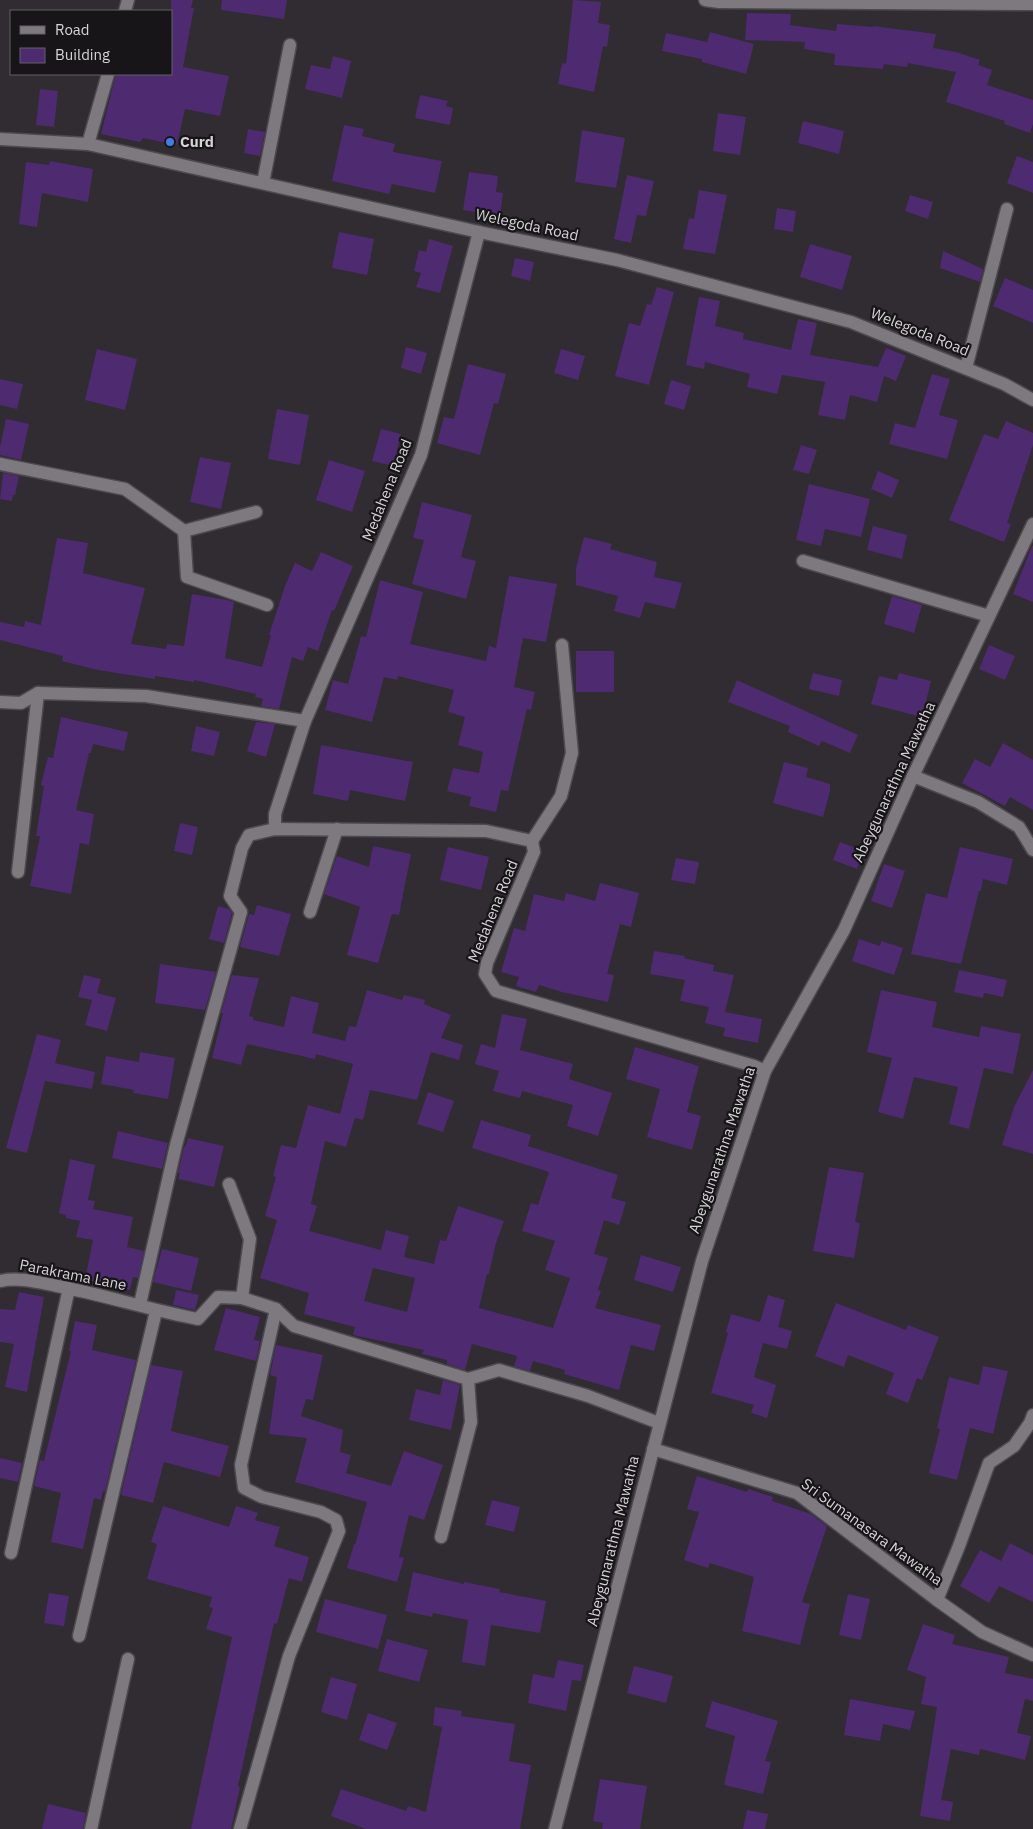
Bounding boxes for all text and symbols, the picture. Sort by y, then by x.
legend [10,10,172,75]
text: Road [55,20,90,39]
text: Building [55,45,110,64]
place label: Curd [180,132,214,151]
marker: Curd [164,136,176,148]
street label: Welegoda Road [474,204,580,245]
street label: Welegoda Road [868,303,972,360]
street label: Medahena Road [357,436,416,544]
street label: Abeygunarathna Mawatha [848,698,939,865]
street label: Medahena Road [463,857,522,965]
street label: Abeygunarathna Mawatha [684,1064,759,1236]
street label: Parakrama Lane [18,1255,128,1294]
street label: Abeygunarathna Mawatha [582,1454,643,1628]
street label: Sri Sumanasara Mawatha [798,1474,947,1589]

